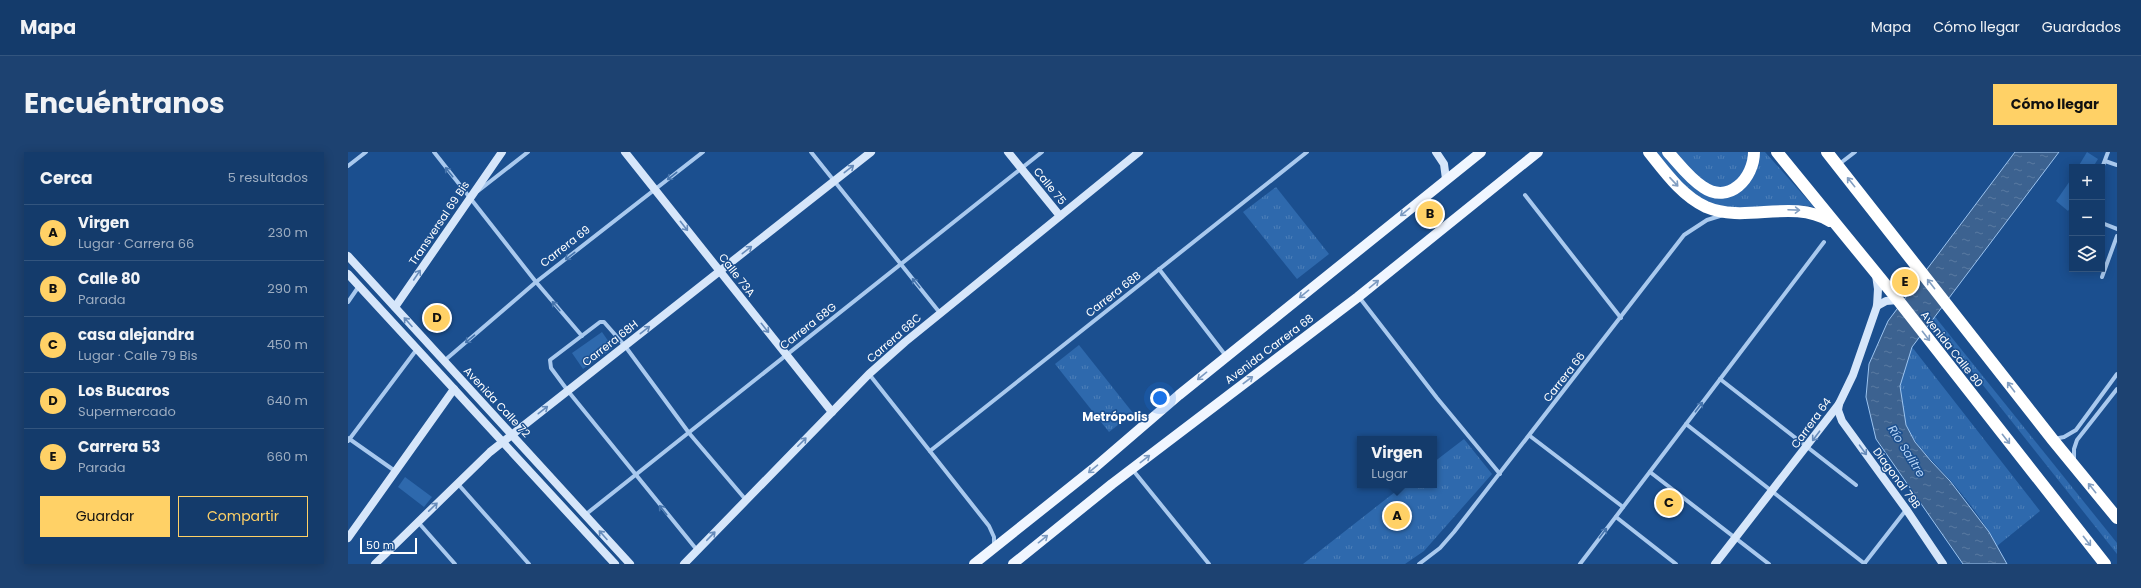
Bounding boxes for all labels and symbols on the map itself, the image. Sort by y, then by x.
street label: Calle 75 [1030,164,1070,208]
one-way arrow [844,165,855,174]
one-way arrow [445,166,454,177]
one-way arrow [667,172,678,180]
one-way arrow [1669,176,1678,186]
one-way arrow [1847,176,1856,187]
street label: Transversal 69 Bis [405,178,473,268]
pin: B [1417,199,1443,229]
one-way arrow [1787,207,1800,214]
one-way arrow [1399,208,1410,217]
street label: Carrera 69 [537,221,593,271]
one-way arrow [680,221,688,232]
one-way arrow [741,245,752,254]
street label: Calle 73A [715,250,759,300]
one-way arrow [564,252,575,260]
street label: Carrera 68B [1082,267,1144,321]
pin: E [1892,267,1918,297]
one-way arrow [413,270,421,281]
one-way arrow [911,277,920,288]
one-way arrow [1927,279,1935,290]
one-way arrow [1369,280,1380,288]
one-way arrow [1298,289,1309,298]
street label: Carrera 68G [776,299,840,353]
one-way arrow [552,301,561,312]
pin: D [424,303,450,333]
street label: Avenida Calle 80 [1917,307,1987,391]
street label: Carrera 68C [863,310,925,366]
street label: Avenida Carrera 68 [1221,310,1317,388]
street label: Carrera 68H [579,316,641,370]
one-way arrow [404,317,413,327]
one-way arrow [761,323,769,334]
one-way arrow [639,326,650,334]
one-way arrow [1922,331,1931,342]
one-way arrow [465,335,475,344]
street label: Carrera 66 [1539,349,1589,405]
street label: Avenida Calle 72 [460,363,534,441]
one-way arrow [1197,371,1208,380]
one-way arrow [1243,375,1254,384]
one-way arrow [2007,381,2015,392]
your location [1150,388,1170,408]
street label: Carrera 64 [1787,394,1835,452]
one-way arrow [1695,402,1703,413]
one-way arrow [537,406,548,415]
district label: Metrópolis [1082,408,1148,425]
water label: Río Salitre [1884,422,1930,481]
one-way arrow [1812,430,1820,441]
one-way arrow [2002,433,2011,444]
one-way arrow [797,437,806,447]
one-way arrow [1859,444,1867,455]
street label: Diagonal 79B [1869,444,1925,512]
one-way arrow [1140,454,1151,463]
one-way arrow [1087,464,1098,473]
one-way arrow [2088,483,2096,494]
pin: C [1656,488,1682,518]
pin: A [1384,501,1410,531]
one-way arrow [428,503,438,512]
one-way arrow [659,504,668,515]
one-way arrow [1599,528,1608,539]
one-way arrow [599,530,608,540]
one-way arrow [706,531,716,541]
one-way arrow [1038,535,1049,544]
scale bar [360,536,417,555]
one-way arrow [2082,536,2091,547]

